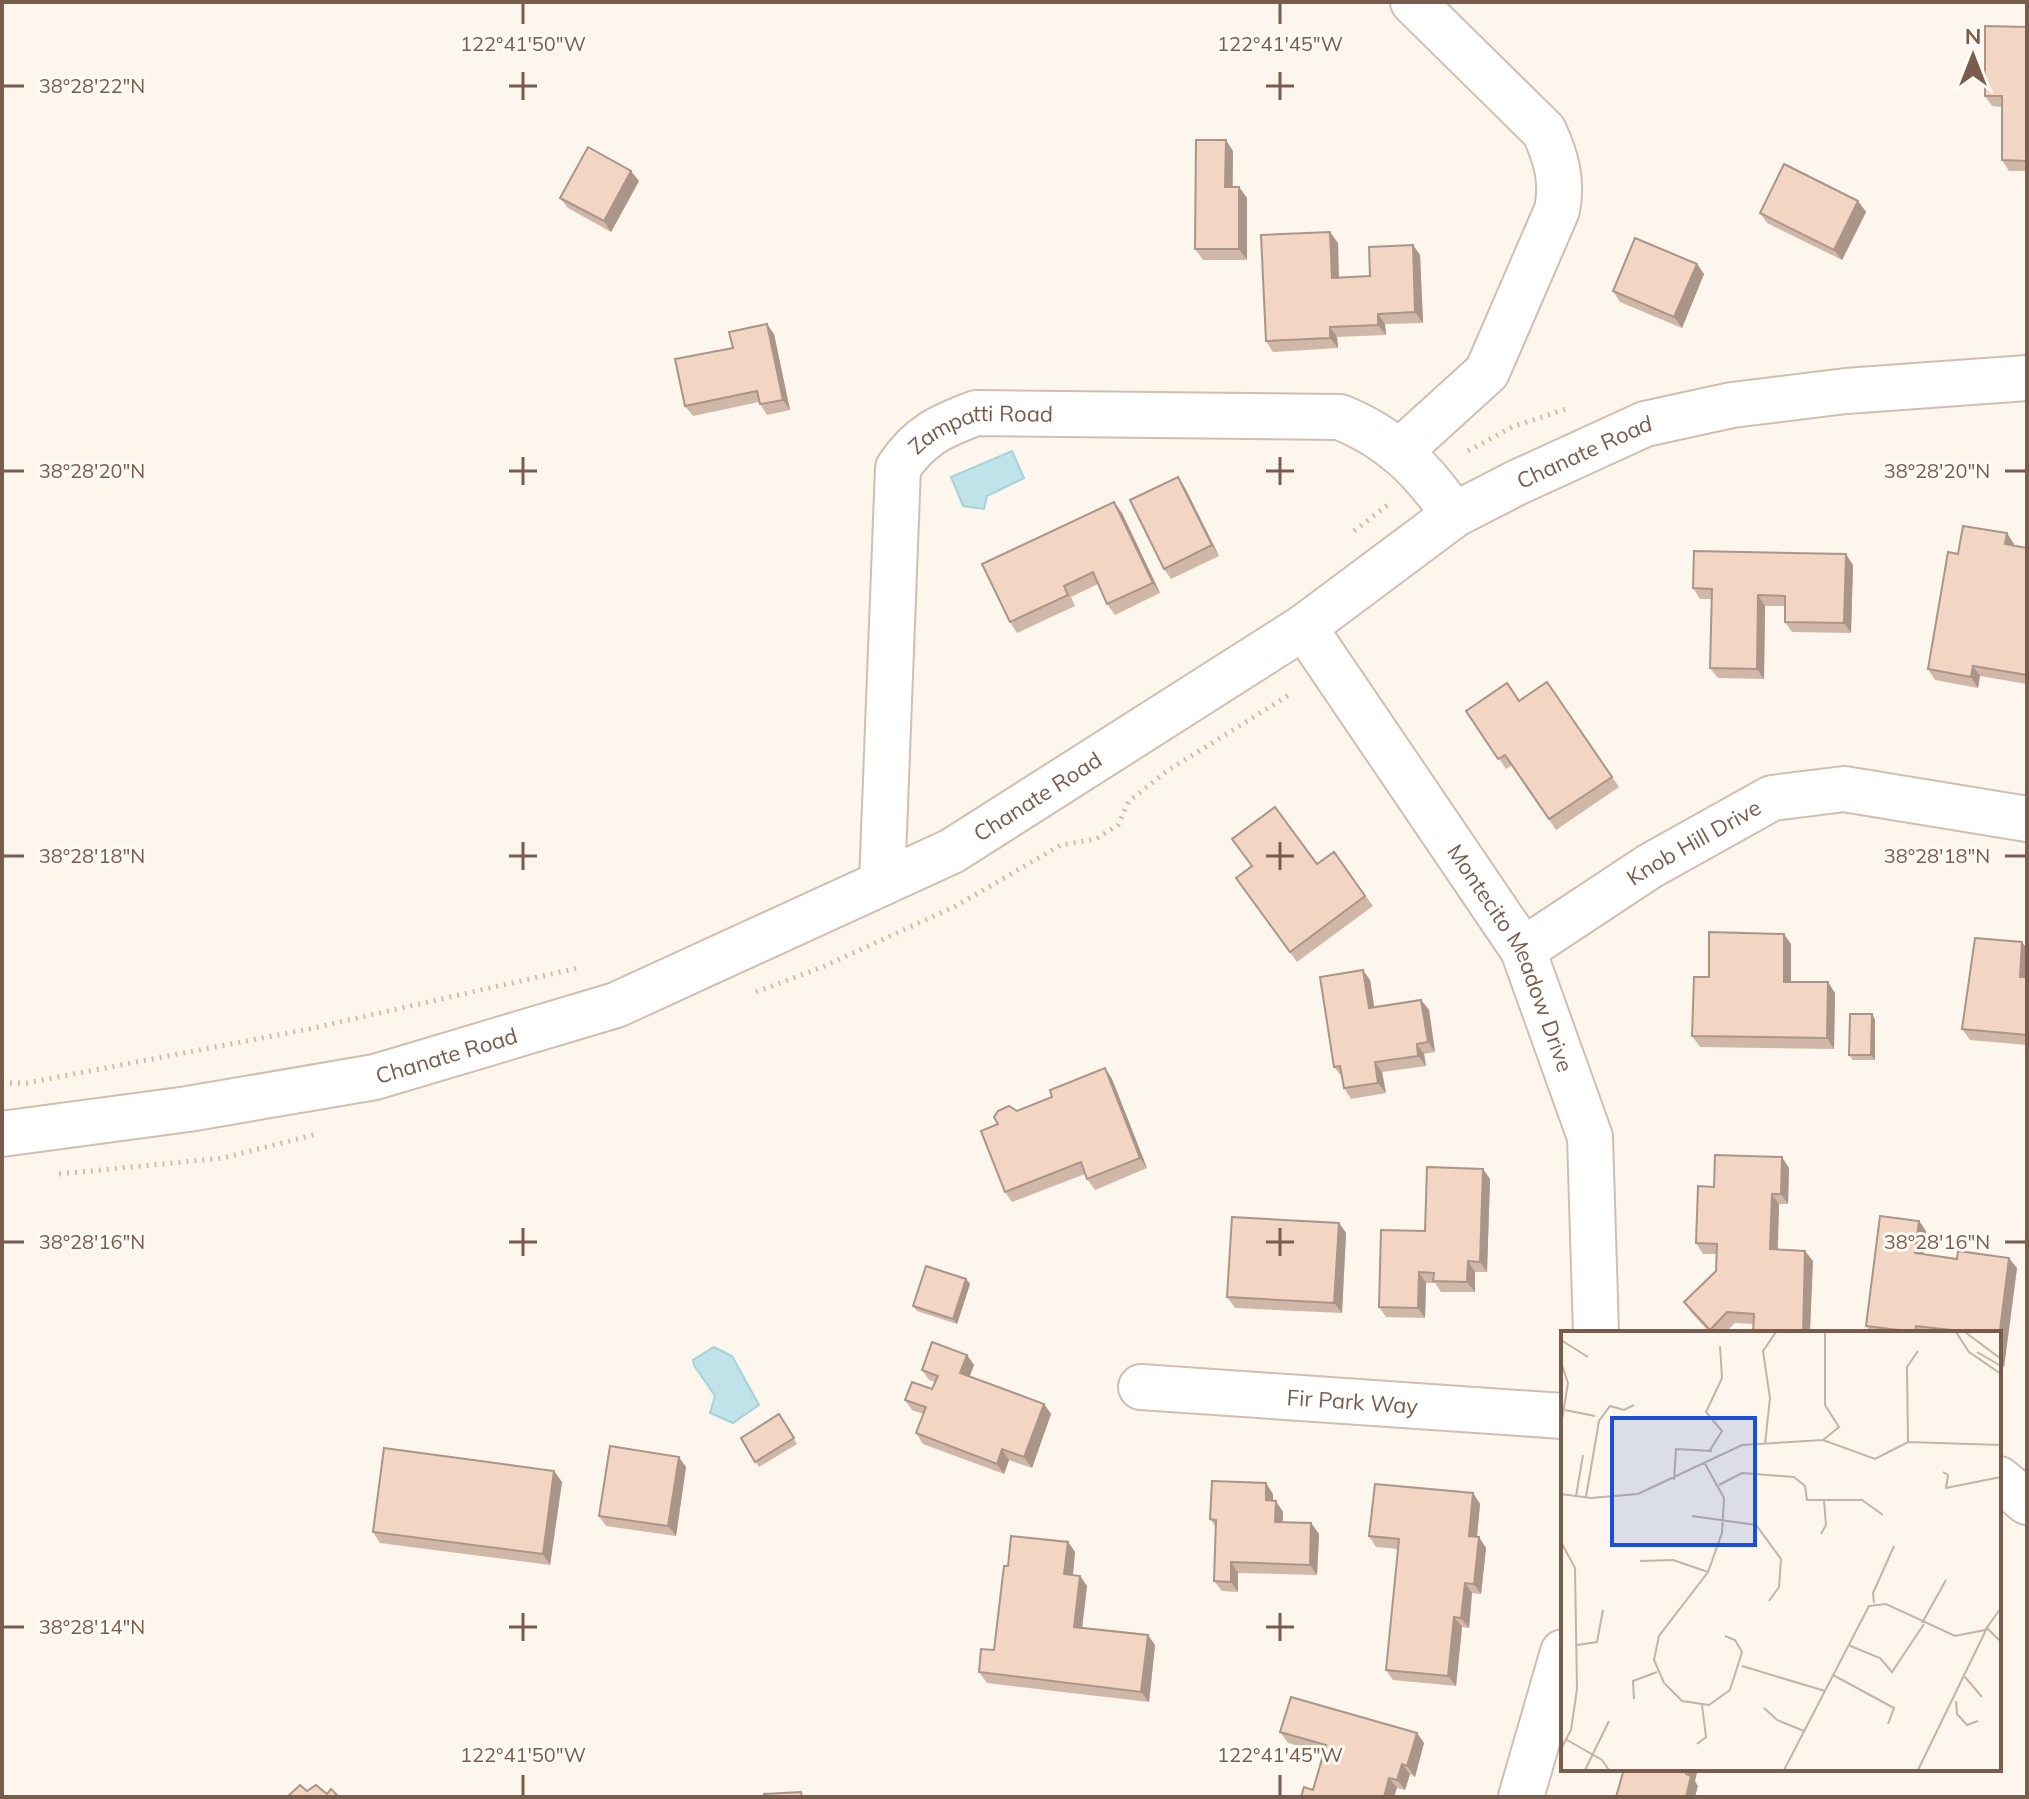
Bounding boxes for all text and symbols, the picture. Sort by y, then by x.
north arrow [1933,16,2013,96]
text: N [1965,22,1981,50]
text: 122°41'50"W [460,31,586,56]
text: 122°41'45"W [1217,31,1343,56]
text: 38°28'22"N [39,73,145,98]
street label: Zampatti Road [902,399,1053,460]
street label: Chanate Road [1512,409,1655,495]
text: 38°28'20"N [39,458,145,483]
text: 38°28'20"N [1884,458,1990,483]
street label: Chanate Road [968,745,1107,848]
street label: Knob Hill Drive [1621,793,1766,892]
street label: Montecito Meadow Drive [1441,839,1580,1076]
text: 38°28'18"N [39,843,145,868]
text: 38°28'18"N [1884,843,1990,868]
street label: Chanate Road [372,1021,521,1090]
text: 38°28'16"N [39,1229,145,1254]
text: 38°28'16"N [1884,1229,1990,1254]
inset map [1561,1331,2001,1771]
street label: Fir Park Way [1286,1383,1419,1420]
text: 38°28'14"N [39,1614,145,1639]
text: 122°41'50"W [460,1742,586,1767]
text: 122°41'45"W [1217,1742,1343,1767]

